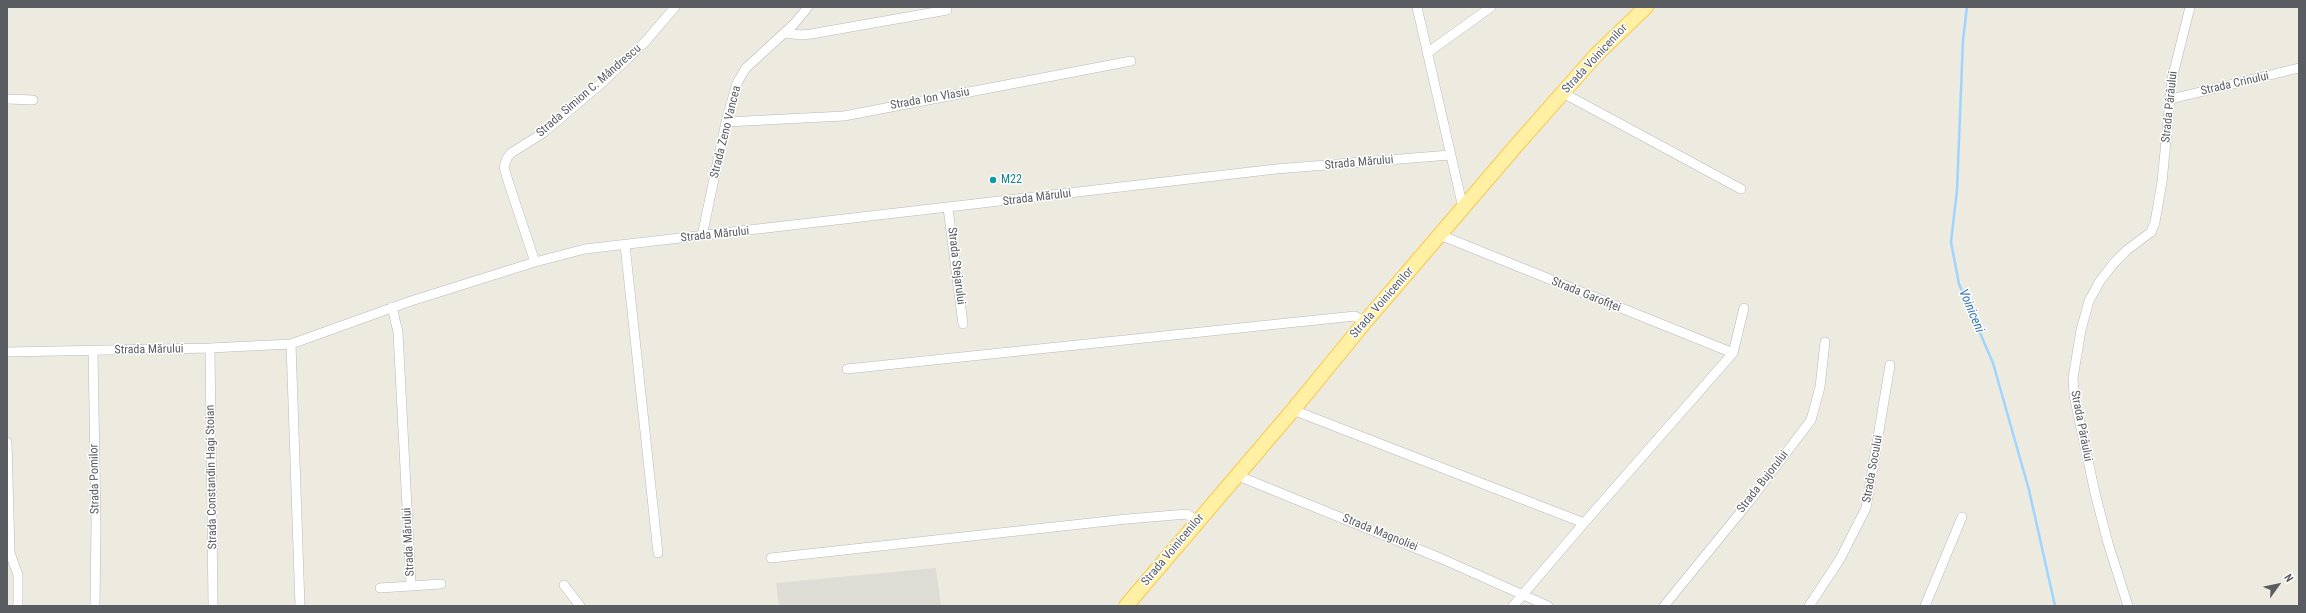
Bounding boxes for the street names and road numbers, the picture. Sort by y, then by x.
street label: Strada Voinicenilor [1559,21,1631,97]
street label: Strada Simion C. Mândrescu [534,42,644,140]
street label: Strada Crinului [2200,69,2270,99]
street label: Strada Pârâului [2159,70,2181,144]
street label: Strada Zeno Vancea [708,84,744,180]
street label: Strada Ion Vlasiu [889,85,971,113]
street label: Strada Mărului [1324,153,1394,173]
street label: Strada Mărului [1002,187,1072,209]
street label: Strada Mărului [680,224,750,246]
street label: Strada Stejarului [944,226,968,306]
street label: Strada Voinicenilor [1347,265,1417,341]
street label: Strada Garofiței [1549,275,1623,315]
street label: Strada Mărului [114,342,184,358]
street label: Strada Pârâului [2067,389,2095,463]
street label: Strada Constandin Hagi Stoian [204,405,220,549]
street label: Strada Socului [1860,434,1886,504]
street label: Strada Pomilor [87,444,103,514]
street label: Strada Bujorului [1734,448,1792,516]
street label: Strada Mărului [400,507,418,577]
street label: Strada Voinicenilor [1139,511,1207,589]
street label: Strada Magnoliei [1340,511,1420,555]

